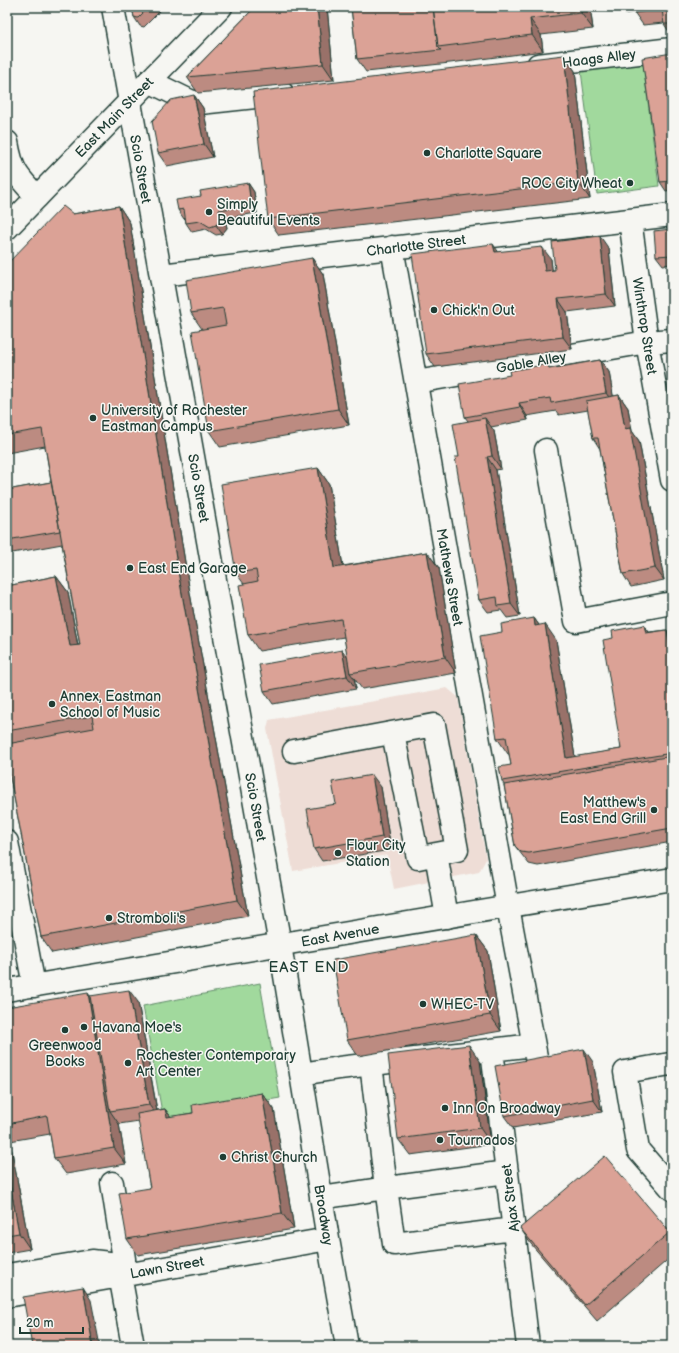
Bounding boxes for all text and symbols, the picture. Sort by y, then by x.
street label: Haags Alley [561,45,638,71]
street label: East Main Street [72,73,158,161]
street label: Scio Street [126,134,155,205]
place label: Charlotte Square [435,145,542,162]
marker: Charlotte Square [422,148,432,158]
place label: ROC City Wheat [521,175,623,192]
marker: ROC City Wheat [625,178,635,188]
place label: Simply Beautiful Events [217,196,320,229]
marker: Simply Beautiful Events [204,207,214,217]
street label: Charlotte Street [365,231,467,260]
street label: Winthrop Street [628,276,661,377]
place label: Chick'n Out [442,302,516,319]
marker: Chick'n Out [429,305,439,315]
street label: Gable Alley [495,348,568,377]
place label: University of Rochester Eastman Campus [101,402,248,435]
marker: University of Rochester Eastman Campus [88,413,98,423]
street label: Scio Street [184,453,213,524]
street label: Mathews Street [433,527,467,628]
place label: East End Garage [138,560,247,577]
marker: East End Garage [125,563,135,573]
place label: Annex, Eastman School of Music [60,688,161,721]
marker: Annex, Eastman School of Music [47,699,57,709]
street label: Scio Street [241,772,270,843]
place label: Matthew's East End Grill [560,794,646,827]
marker: Matthew's East End Grill [649,805,659,815]
place label: Flour City Station [346,837,406,870]
marker: Flour City Station [333,848,343,858]
place label: Stromboli's [117,910,186,927]
marker: Stromboli's [104,913,114,923]
street label: East Avenue [300,920,381,951]
district label: EAST END [268,958,350,977]
place label: WHEC-TV [431,996,494,1013]
marker: WHEC-TV [418,999,428,1009]
place label: Havana Moe's [92,1019,182,1036]
marker: Havana Moe's [79,1022,89,1032]
marker: Greenwood Books [60,1025,70,1035]
place label: Greenwood Books [29,1037,101,1070]
place label: Rochester Contemporary Art Center [136,1047,296,1080]
marker: Rochester Contemporary Art Center [123,1058,133,1068]
place label: Inn On Broadway [453,1100,561,1117]
marker: Inn On Broadway [440,1103,450,1113]
place label: Tournados [448,1132,514,1149]
marker: Tournados [435,1135,445,1145]
place label: Christ Church [231,1149,318,1166]
marker: Christ Church [218,1152,228,1162]
street label: Ajax Street [498,1162,523,1233]
street label: Broadway [310,1183,337,1247]
street label: Lawn Street [129,1253,206,1282]
scale bar [20,1309,83,1335]
text: 20 m [26,1316,53,1331]

